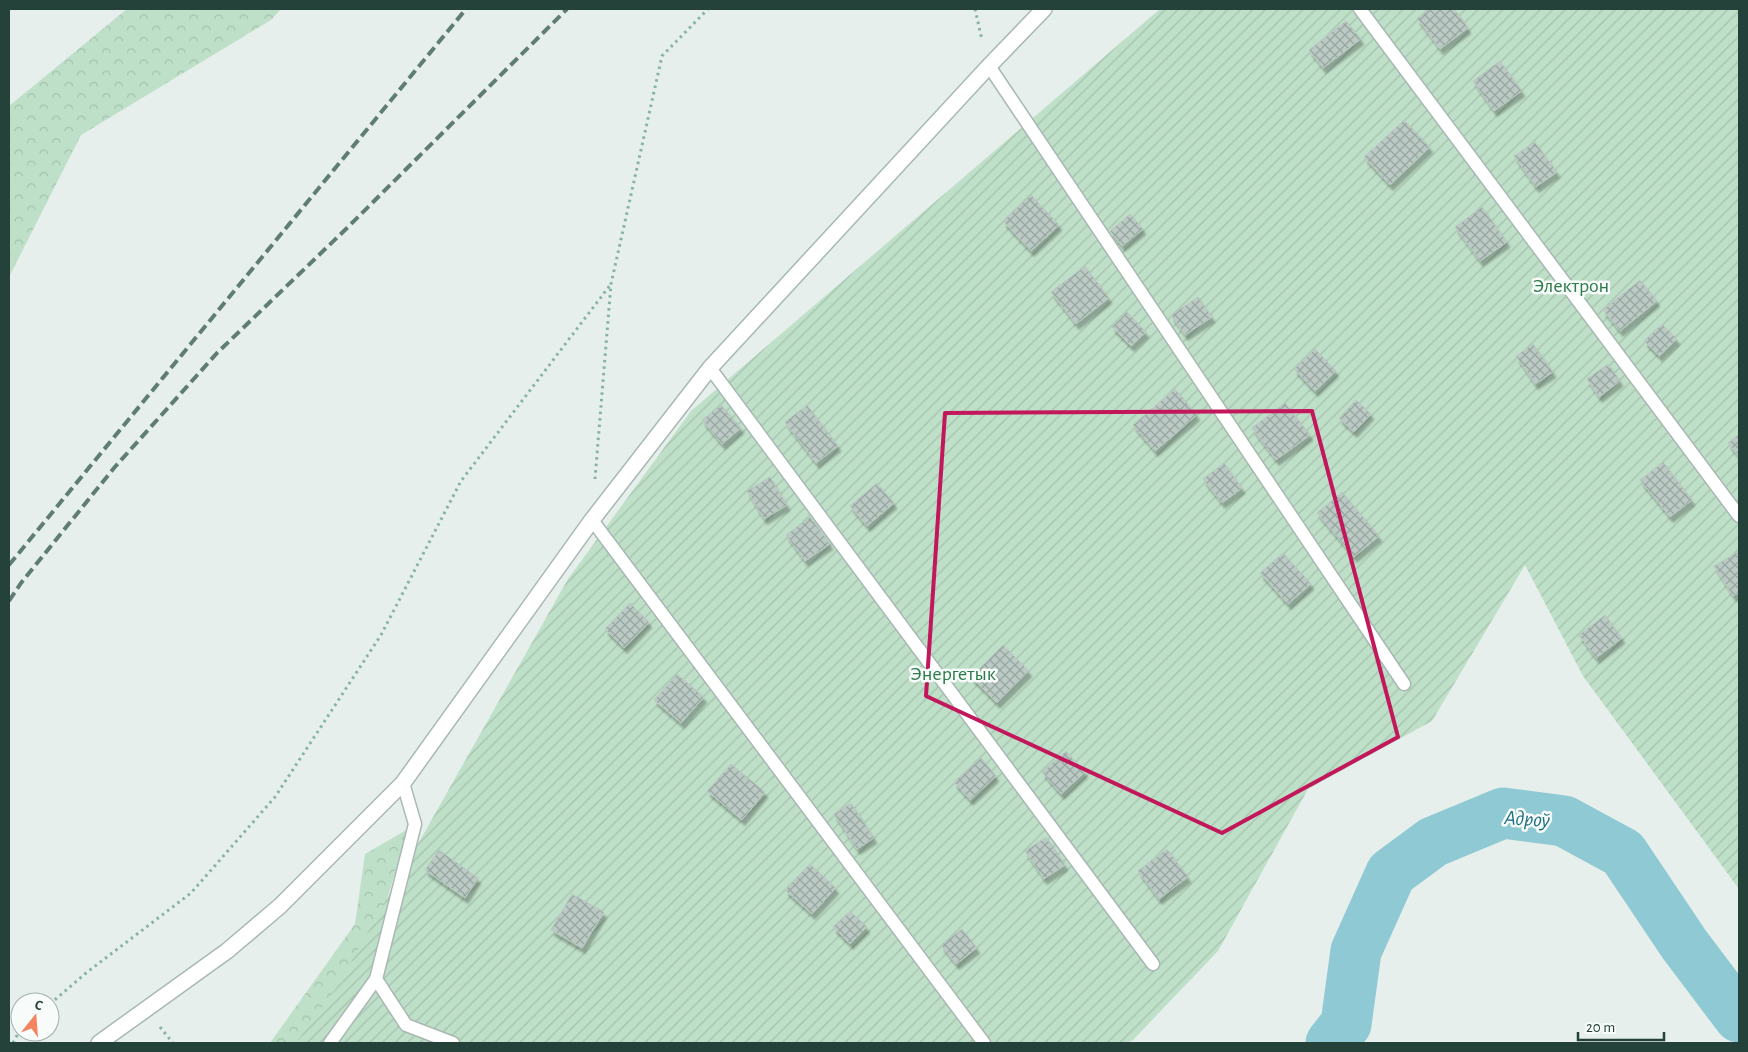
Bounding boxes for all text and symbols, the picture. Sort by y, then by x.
park label: Электрон [1533,276,1609,296]
park label: Энергетык [910,664,996,684]
water label: Адроў [1502,807,1551,832]
north arrow [10,992,60,1042]
text: С [33,998,44,1013]
scale bar [1578,1010,1664,1042]
text: 20 m [1586,1020,1615,1035]

